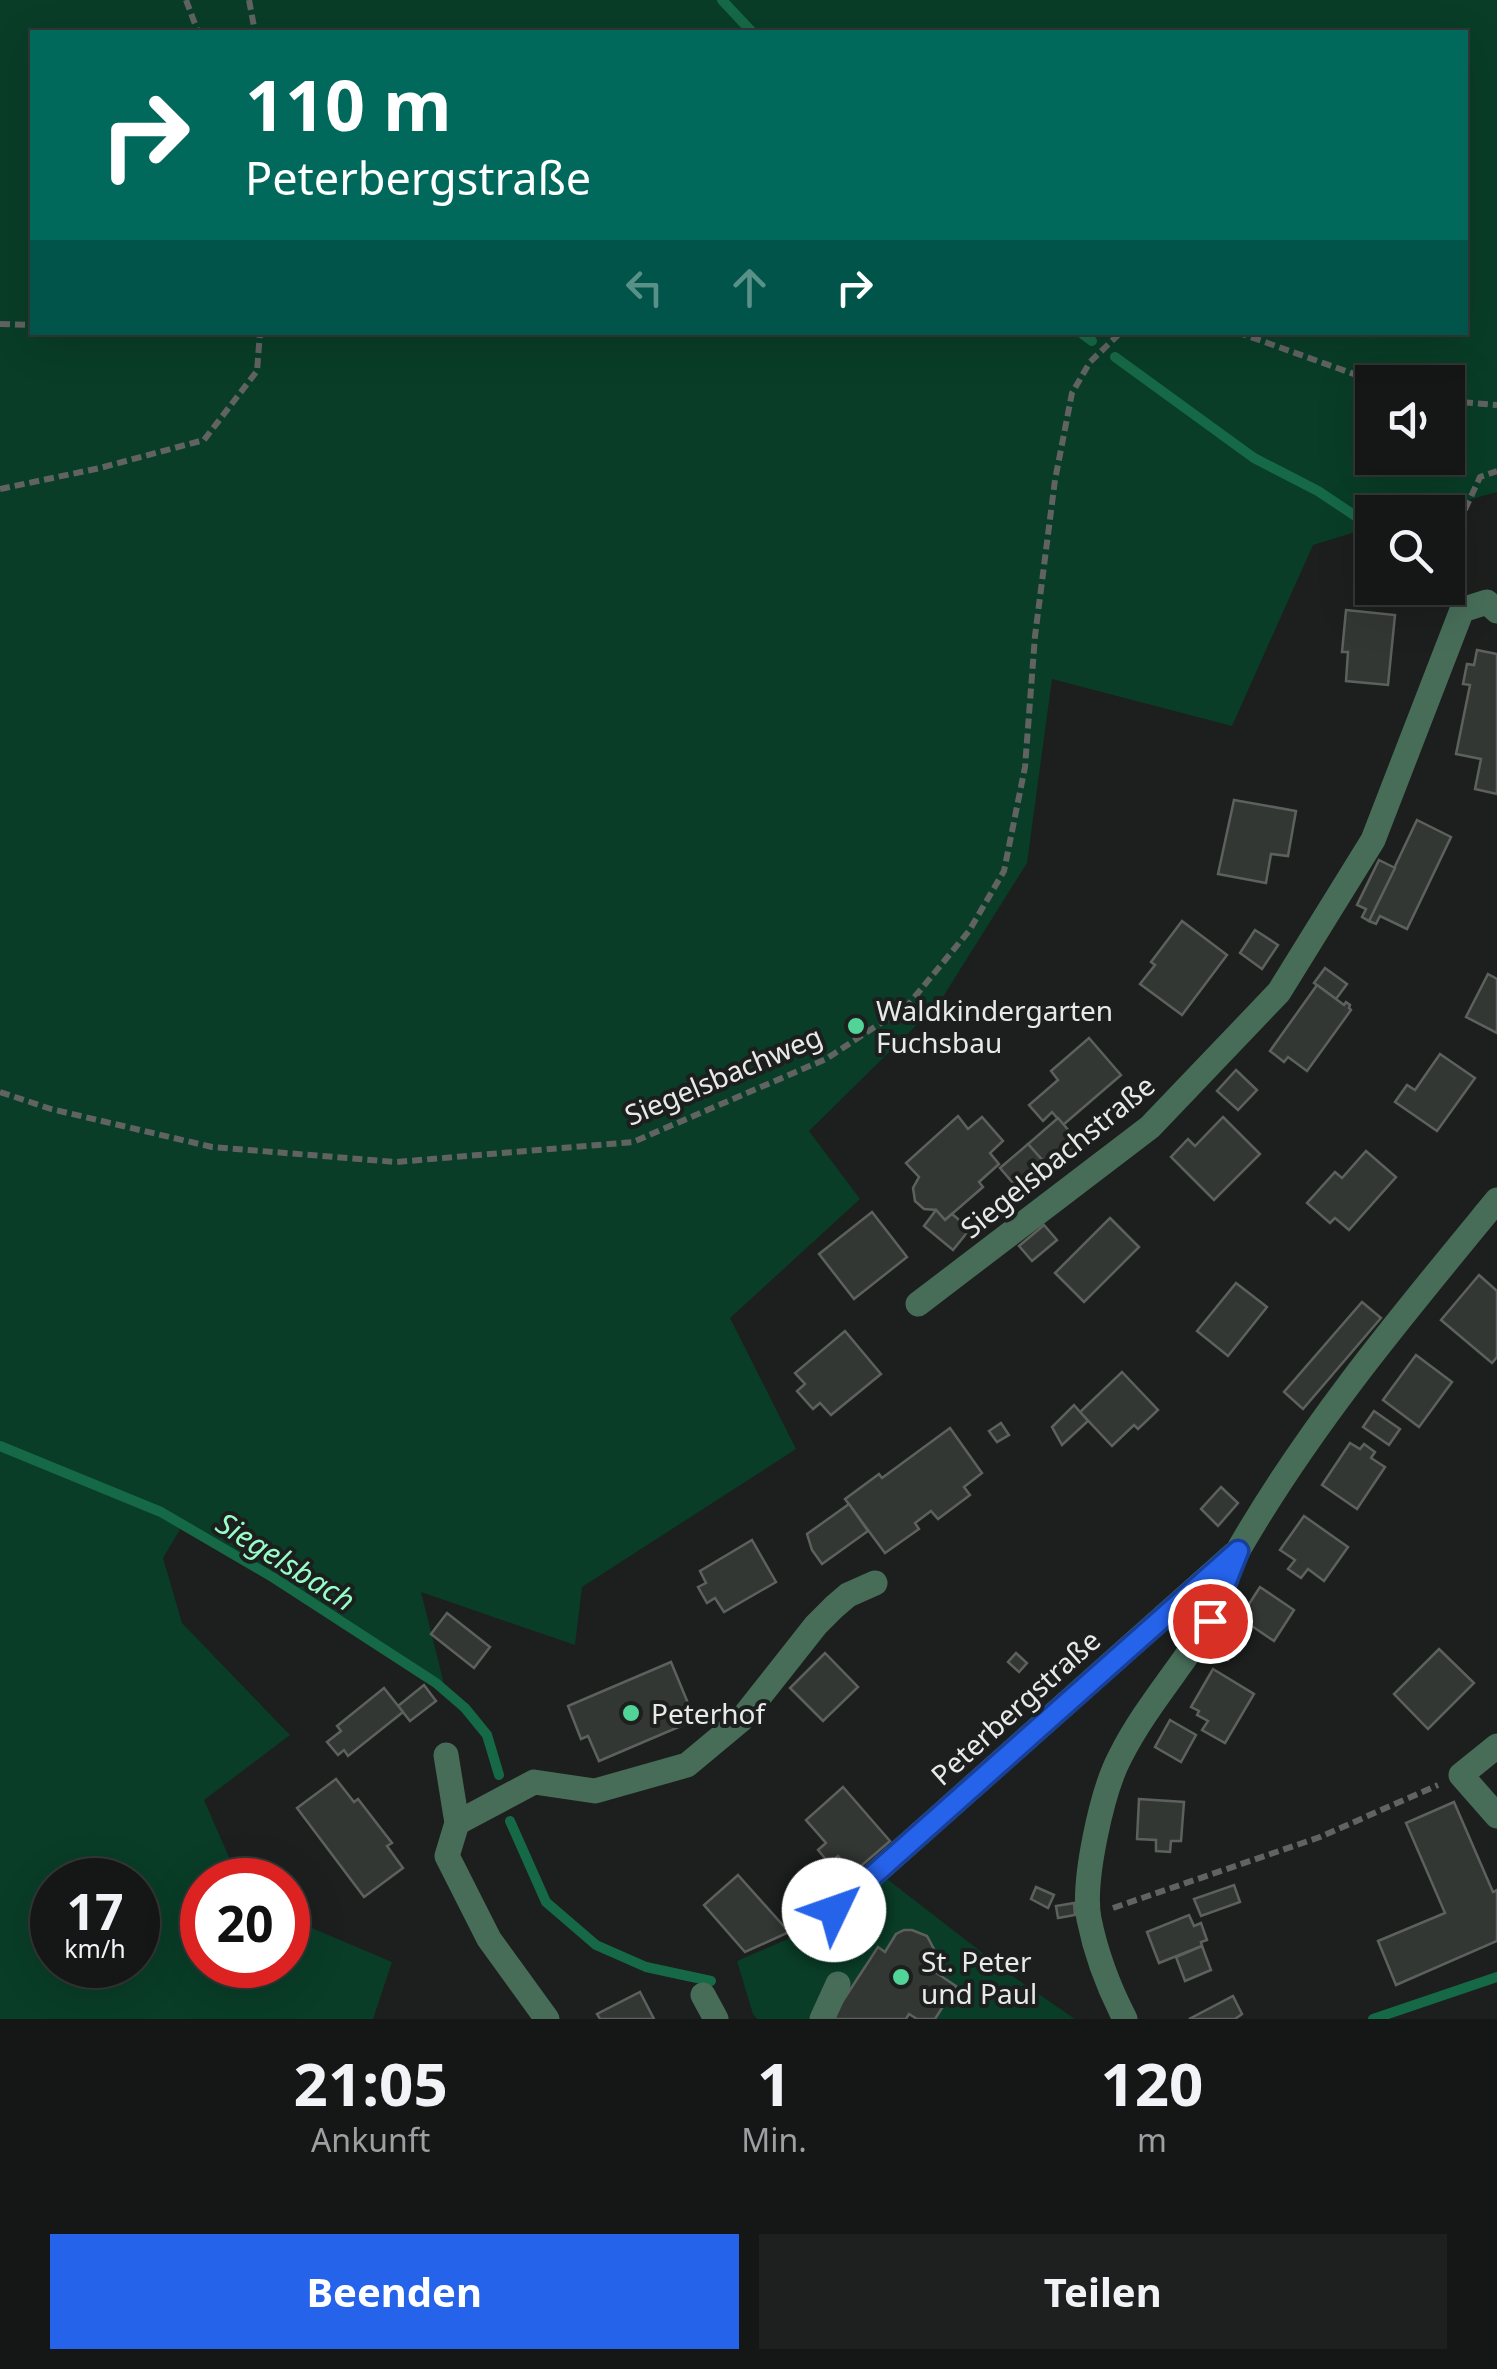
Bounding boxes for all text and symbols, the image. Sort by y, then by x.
text: 110 m [245,56,452,152]
icon: right [80,70,210,200]
text: Peterbergstraße [245,147,591,208]
icon: left [617,260,672,315]
icon: ahead [722,260,777,315]
icon: right [827,260,882,315]
map controls [1355,365,1465,605]
button: sound [1355,365,1465,475]
button: search [1355,495,1465,605]
place label: Waldkindergarten Fuchsbau [876,991,1113,1061]
marker: Waldkindergarten Fuchsbau [845,1015,867,1037]
street label: Siegelsbachweg [619,1016,827,1134]
street label: Siegelsbachstraße [952,1066,1162,1246]
water label: Siegelsbach [209,1502,363,1620]
pin [1168,1579,1253,1664]
icon: arrive [1183,1594,1238,1649]
street label: Peterbergstraße [922,1621,1108,1793]
place label: Peterhof [651,1694,766,1732]
marker: Peterhof [620,1702,642,1724]
speed limit sign: 20 [180,1858,310,1988]
position arrow [782,1858,886,1962]
text: 17 [66,1877,124,1945]
text: km/h [64,1931,126,1965]
place label: St. Peter und Paul [921,1942,1037,2012]
marker: St. Peter und Paul [890,1966,912,1988]
text: 21:05 [294,2042,448,2124]
text: 1 [757,2042,791,2124]
text: 120 [1100,2042,1203,2124]
text: Ankunft [311,2118,430,2161]
text: Min. [741,2118,807,2161]
text: m [1137,2118,1167,2161]
button: Beenden [50,2234,739,2349]
button: Teilen [759,2234,1447,2349]

